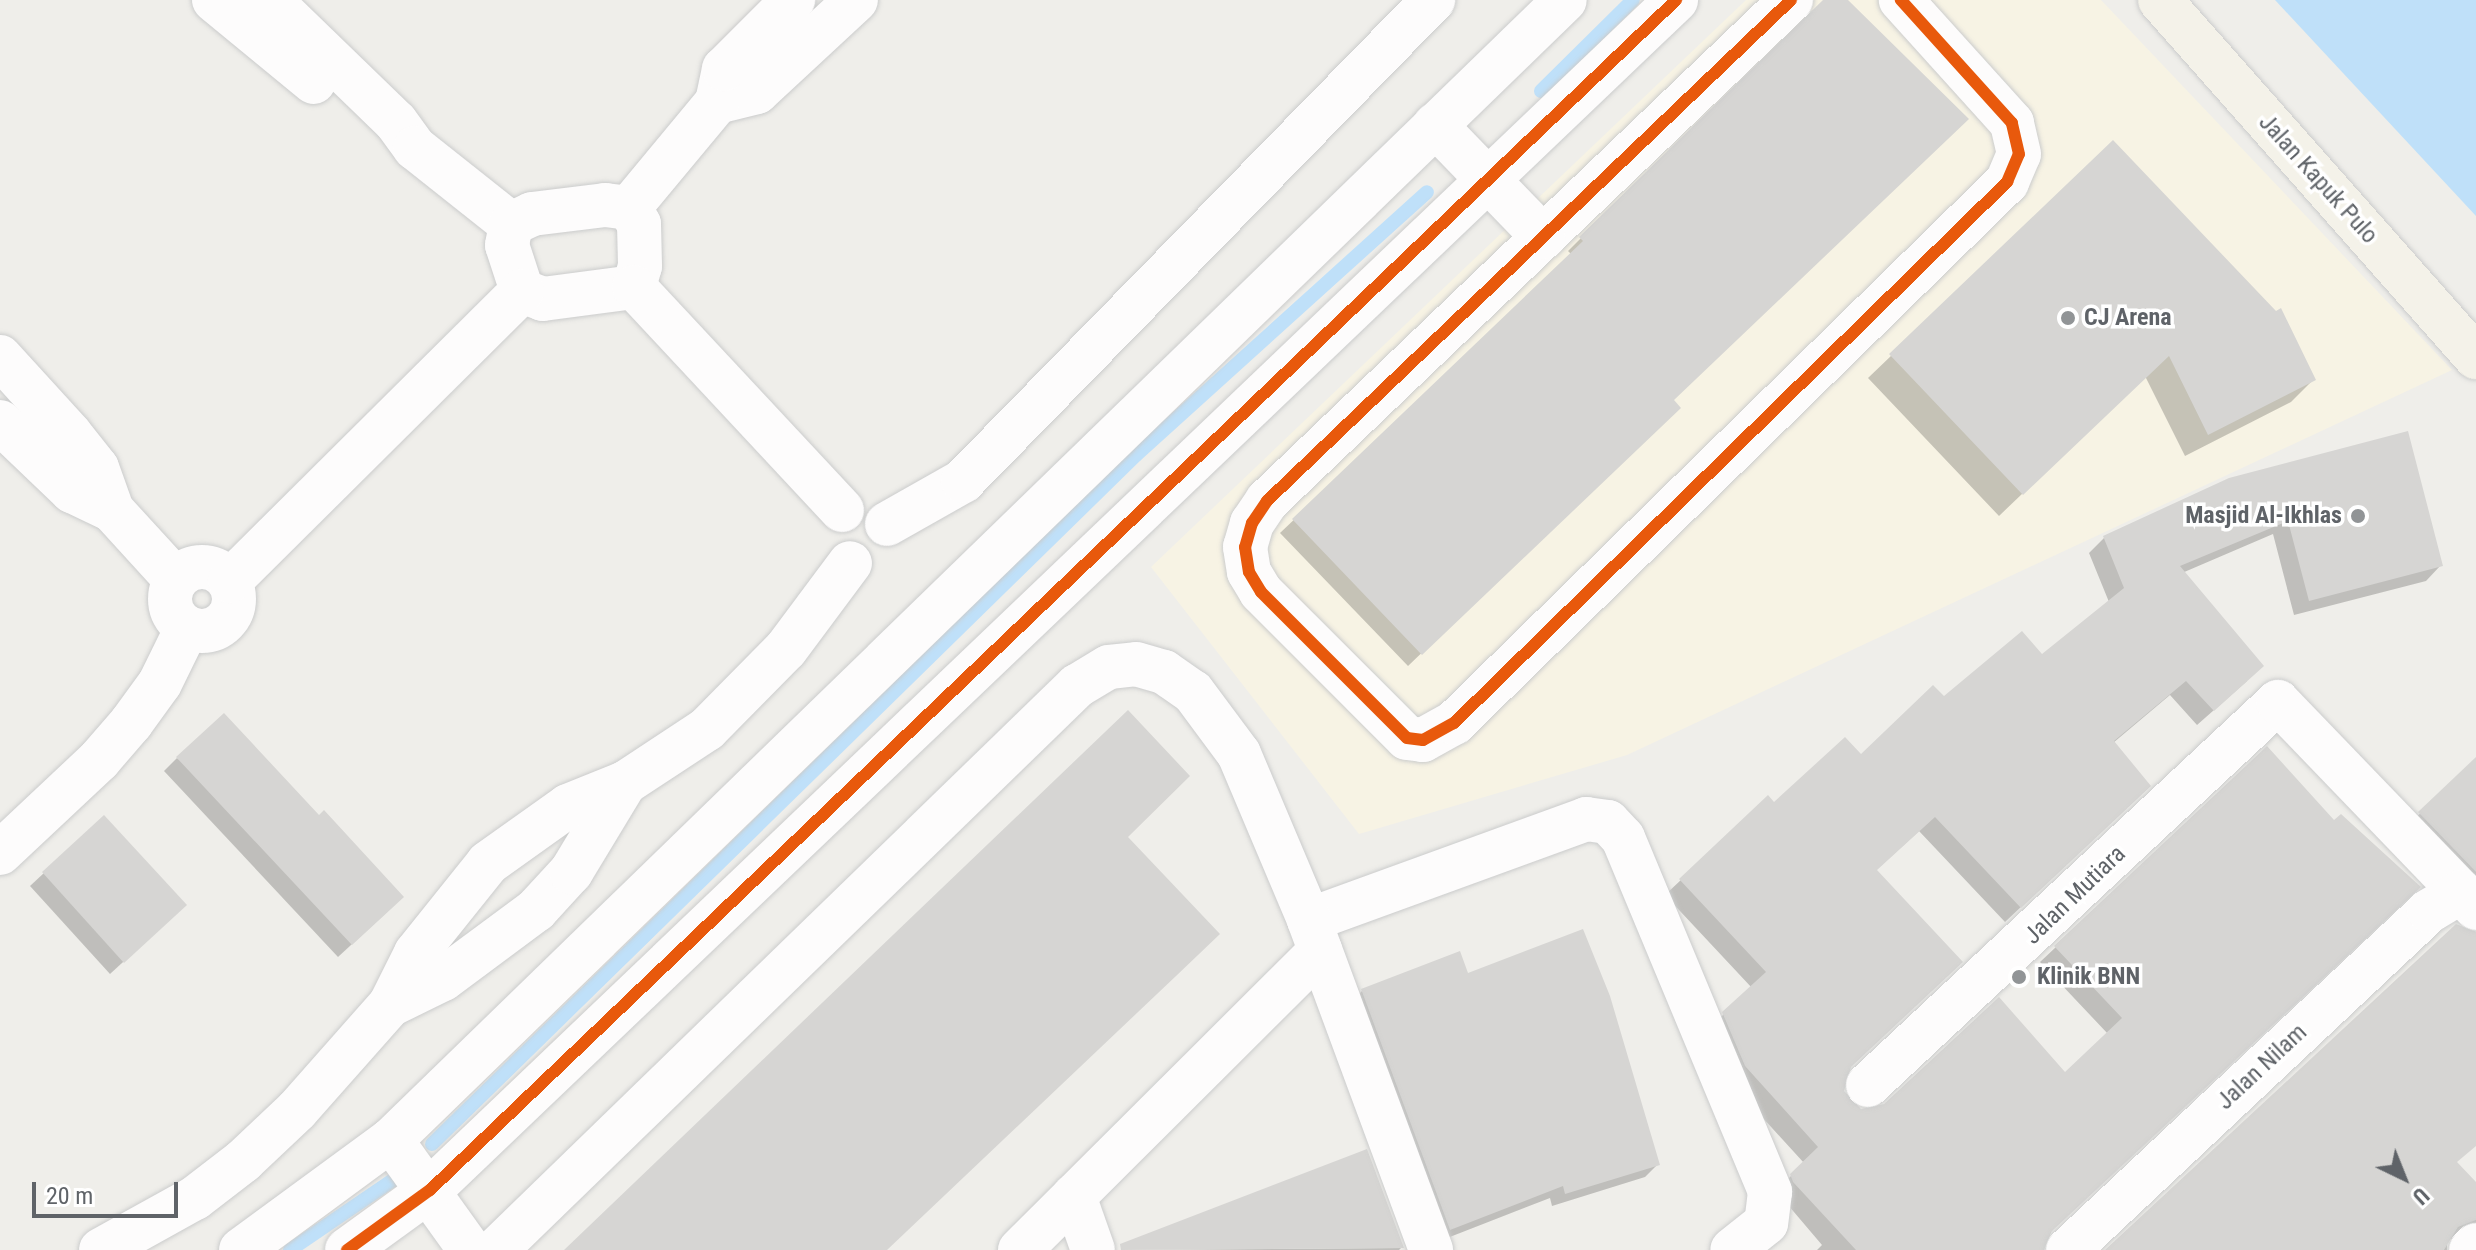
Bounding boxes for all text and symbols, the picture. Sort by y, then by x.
street label: Jalan Kapuk Pulo [2252,108,2384,250]
place label: CJ Arena [2084,304,2172,332]
marker: CJ Arena [2059,309,2077,327]
place label: Masjid Al-Ikhlas [2185,502,2342,530]
marker: Masjid Al-Ikhlas [2349,507,2367,525]
street label: Jalan Mutiara [2018,840,2132,950]
place label: Klinik BNN [2037,963,2140,991]
marker: Klinik BNN [2008,966,2030,988]
street label: Jalan Nilam [2211,1018,2313,1116]
north arrow [2364,1138,2444,1218]
scale bar [36,1166,182,1216]
text: 20 m [46,1182,93,1210]
text: U [2408,1182,2434,1209]

